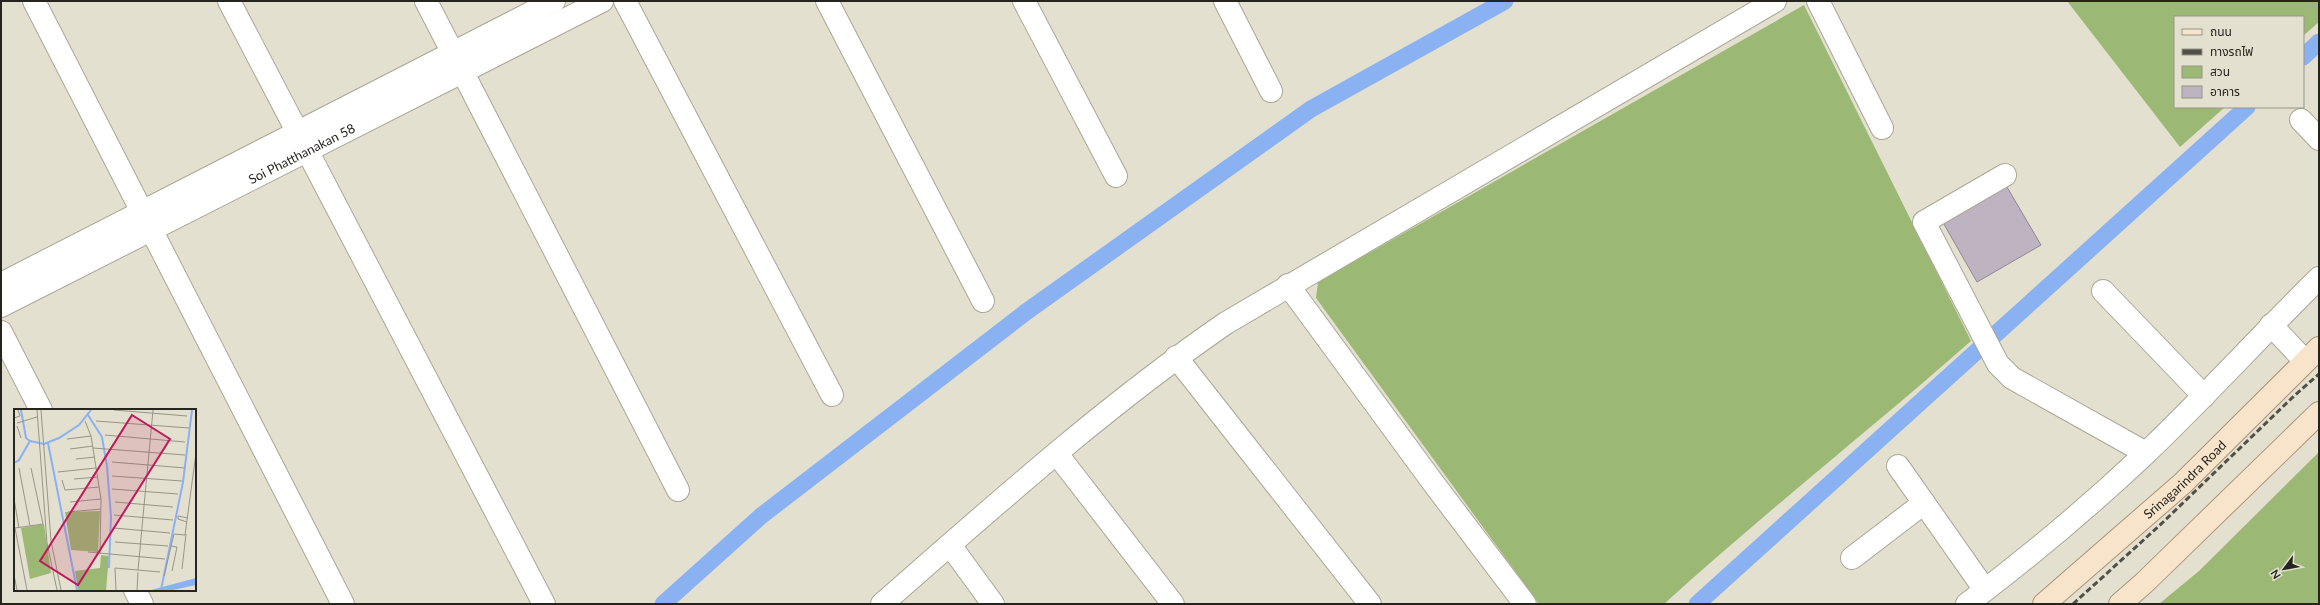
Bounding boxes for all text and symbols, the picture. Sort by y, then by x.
legend [2174,16,2304,108]
text: ถนน [2210,24,2232,39]
text: ทางรถไฟ [2210,44,2253,59]
text: สวน [2210,64,2230,79]
text: อาคาร [2210,84,2240,99]
street label: Soi Phatthanakan 58 [246,120,357,187]
inset map [14,409,196,591]
street label: Srinagarindra Road [2140,437,2229,522]
north arrow [2264,549,2304,589]
text: N [2267,568,2283,582]

